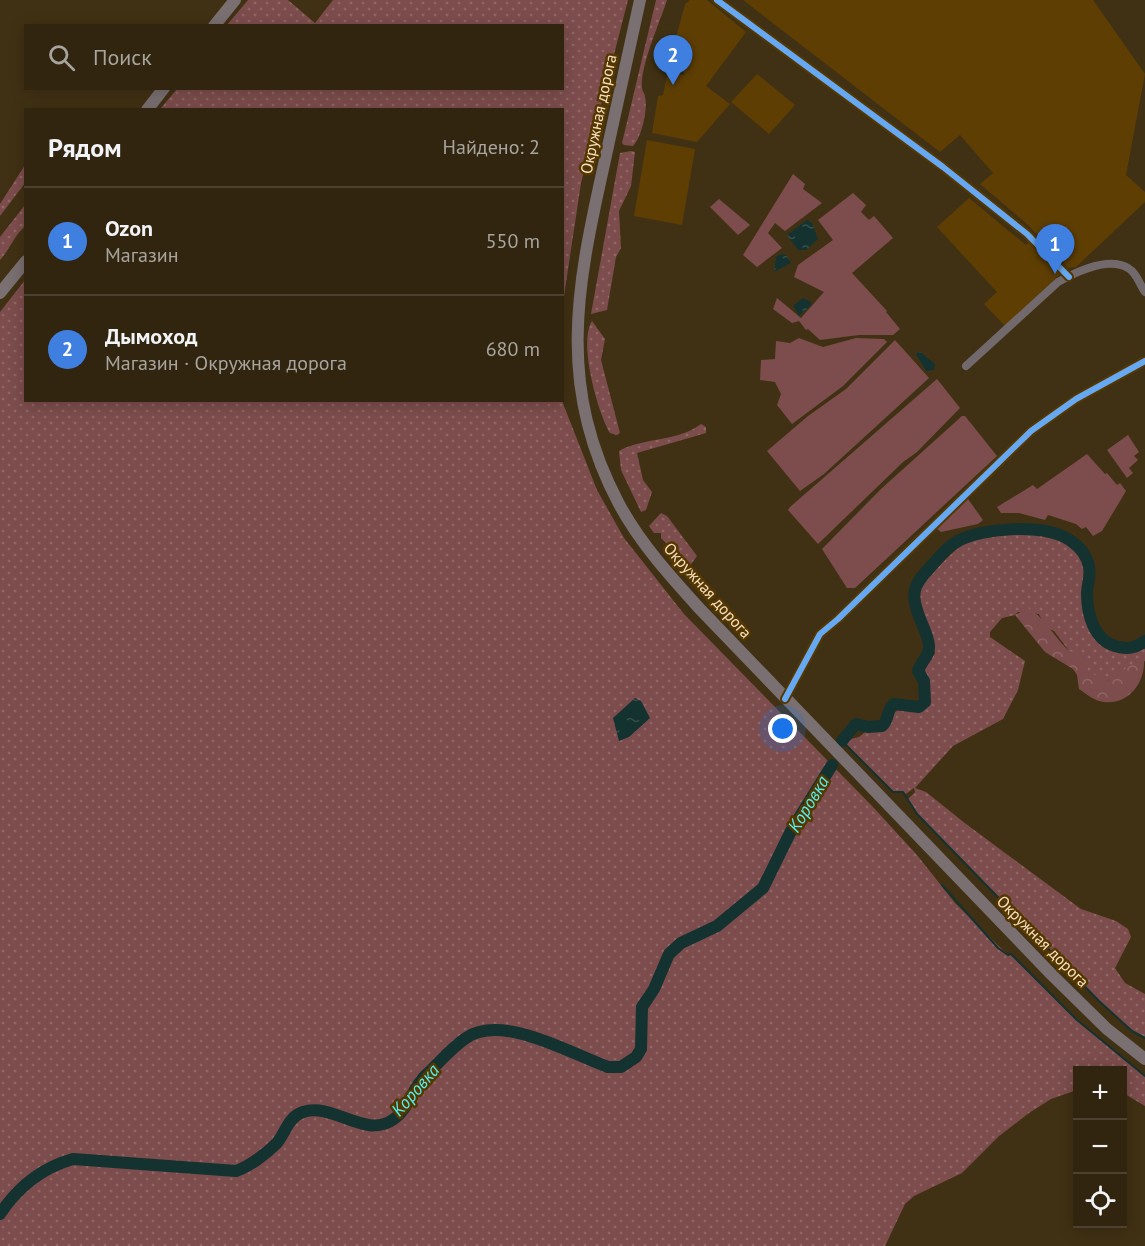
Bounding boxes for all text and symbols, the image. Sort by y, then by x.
search box [24,24,564,90]
pin: 2 [654,36,692,85]
icon: search [45,41,78,74]
text: Поиск [93,43,152,71]
street label: Окружная дорога [576,52,620,176]
text: Рядом [48,131,122,164]
text: Найдено: 2 [443,134,540,160]
text: Ozon [105,214,153,242]
pin: 1 [1036,224,1074,274]
text: 1 [62,228,73,254]
text: 550 m [486,228,540,254]
text: Магазин [105,242,179,268]
text: Дымоход [105,322,198,350]
text: 2 [62,336,73,362]
text: 680 m [486,336,540,362]
text: Магазин · Окружная дорога [105,350,347,376]
street label: Окружная дорога [660,538,756,642]
your location [768,714,797,743]
water label: Коровка [782,771,834,836]
street label: Окружная дорога [993,891,1093,991]
water label: Коровка [386,1059,444,1121]
map controls [1073,1066,1127,1228]
button: + [1073,1066,1127,1120]
button: − [1073,1120,1127,1174]
button: locate [1073,1174,1127,1228]

